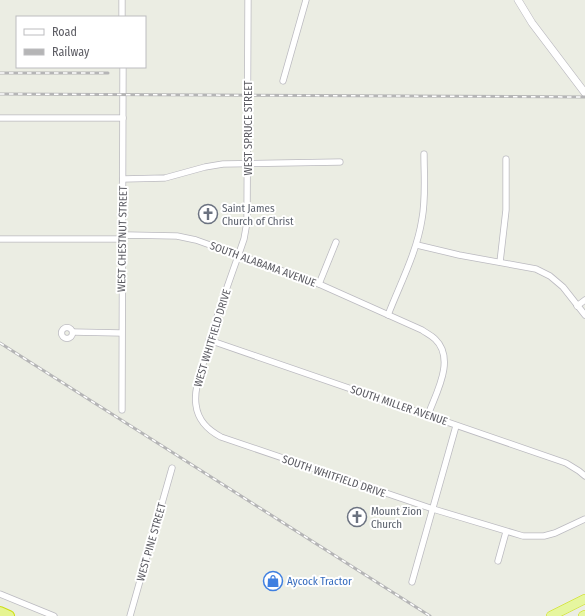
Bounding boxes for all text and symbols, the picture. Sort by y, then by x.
legend [16,16,146,68]
text: Road [52,25,77,39]
text: Railway [52,45,90,59]
street label: WEST SPRUCE STREET [242,80,255,175]
street label: WEST CHESTNUT STREET [115,185,130,292]
place label: Saint James Church of Christ [222,202,294,228]
church icon: Saint James Church of Christ [197,203,219,225]
street label: SOUTH ALABAMA AVENUE [208,239,318,290]
street label: WEST WHITFIELD DRIVE [191,288,234,389]
street label: SOUTH MILLER AVENUE [348,383,449,428]
street label: SOUTH WHITFIELD DRIVE [280,453,387,500]
street label: WEST PINE STREET [134,501,169,583]
place label: Mount Zion Church [371,505,422,531]
church icon: Mount Zion Church [346,506,368,528]
shop icon: Aycock Tractor [262,570,284,592]
place label: Aycock Tractor [287,575,352,588]

